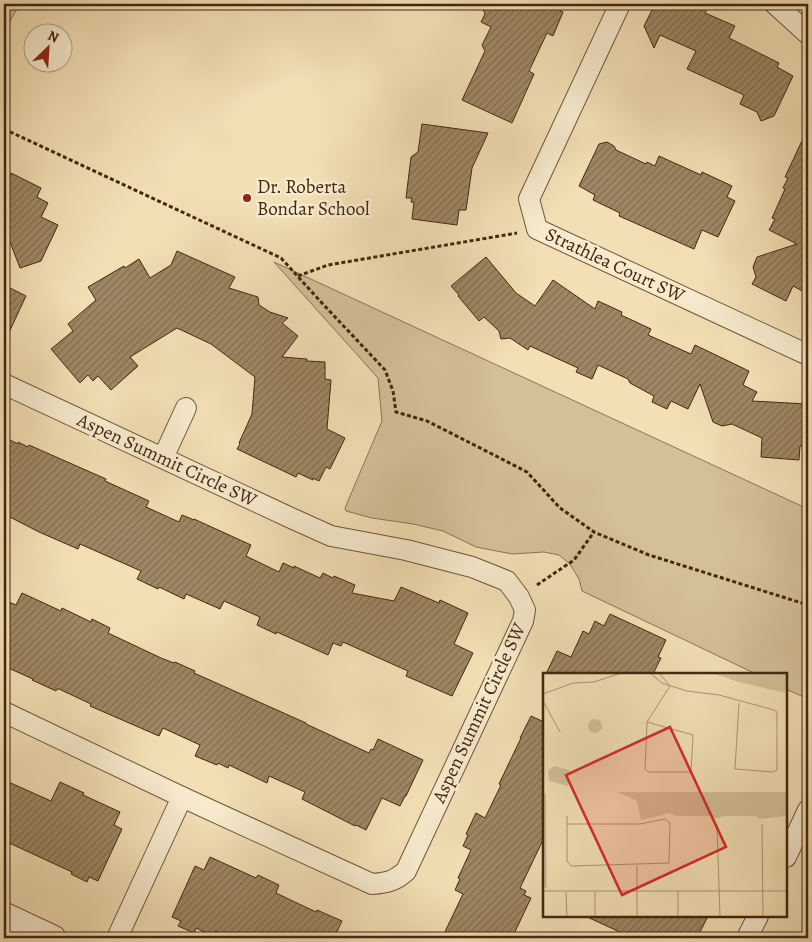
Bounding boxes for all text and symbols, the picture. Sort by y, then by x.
north arrow [22,22,72,72]
text: N [45,26,62,47]
place label: Dr. Roberta Bondar School [257,174,370,222]
marker: Dr. Roberta Bondar School [241,192,253,204]
street label: Strathlea Court SW [541,221,689,309]
street label: Aspen Summit Circle SW [72,406,261,513]
street label: Aspen Summit Circle SW [425,619,532,808]
inset map [543,673,787,917]

